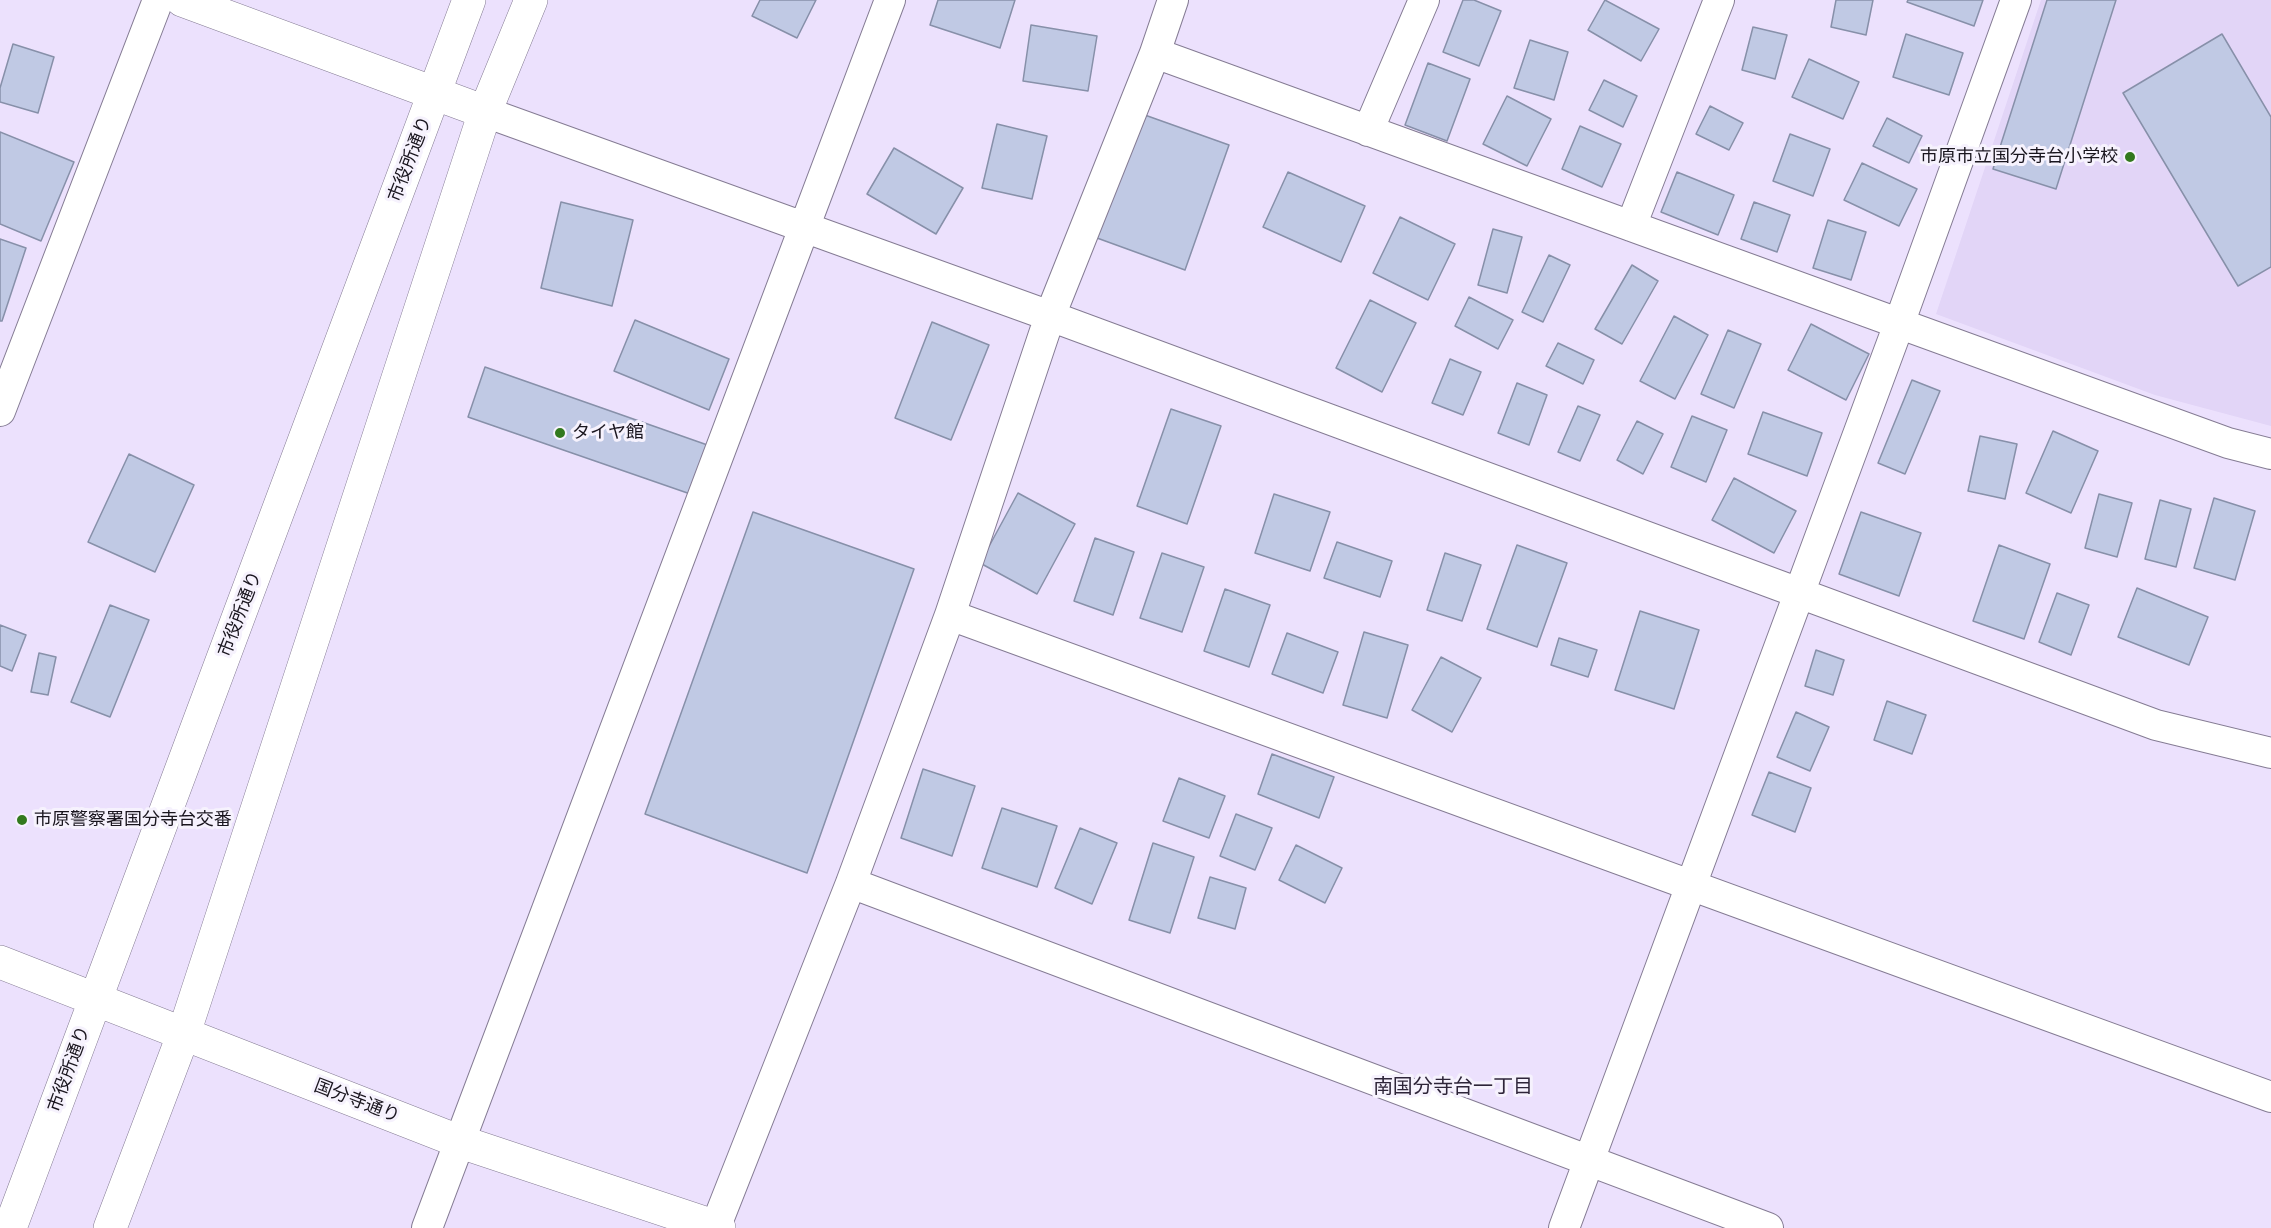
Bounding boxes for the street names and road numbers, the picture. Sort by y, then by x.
street label: 市役所通り [384,113,436,205]
street label: 市役所通り [214,568,266,660]
street label: 市役所通り [43,1023,95,1115]
street label: 国分寺通り [311,1075,403,1127]

